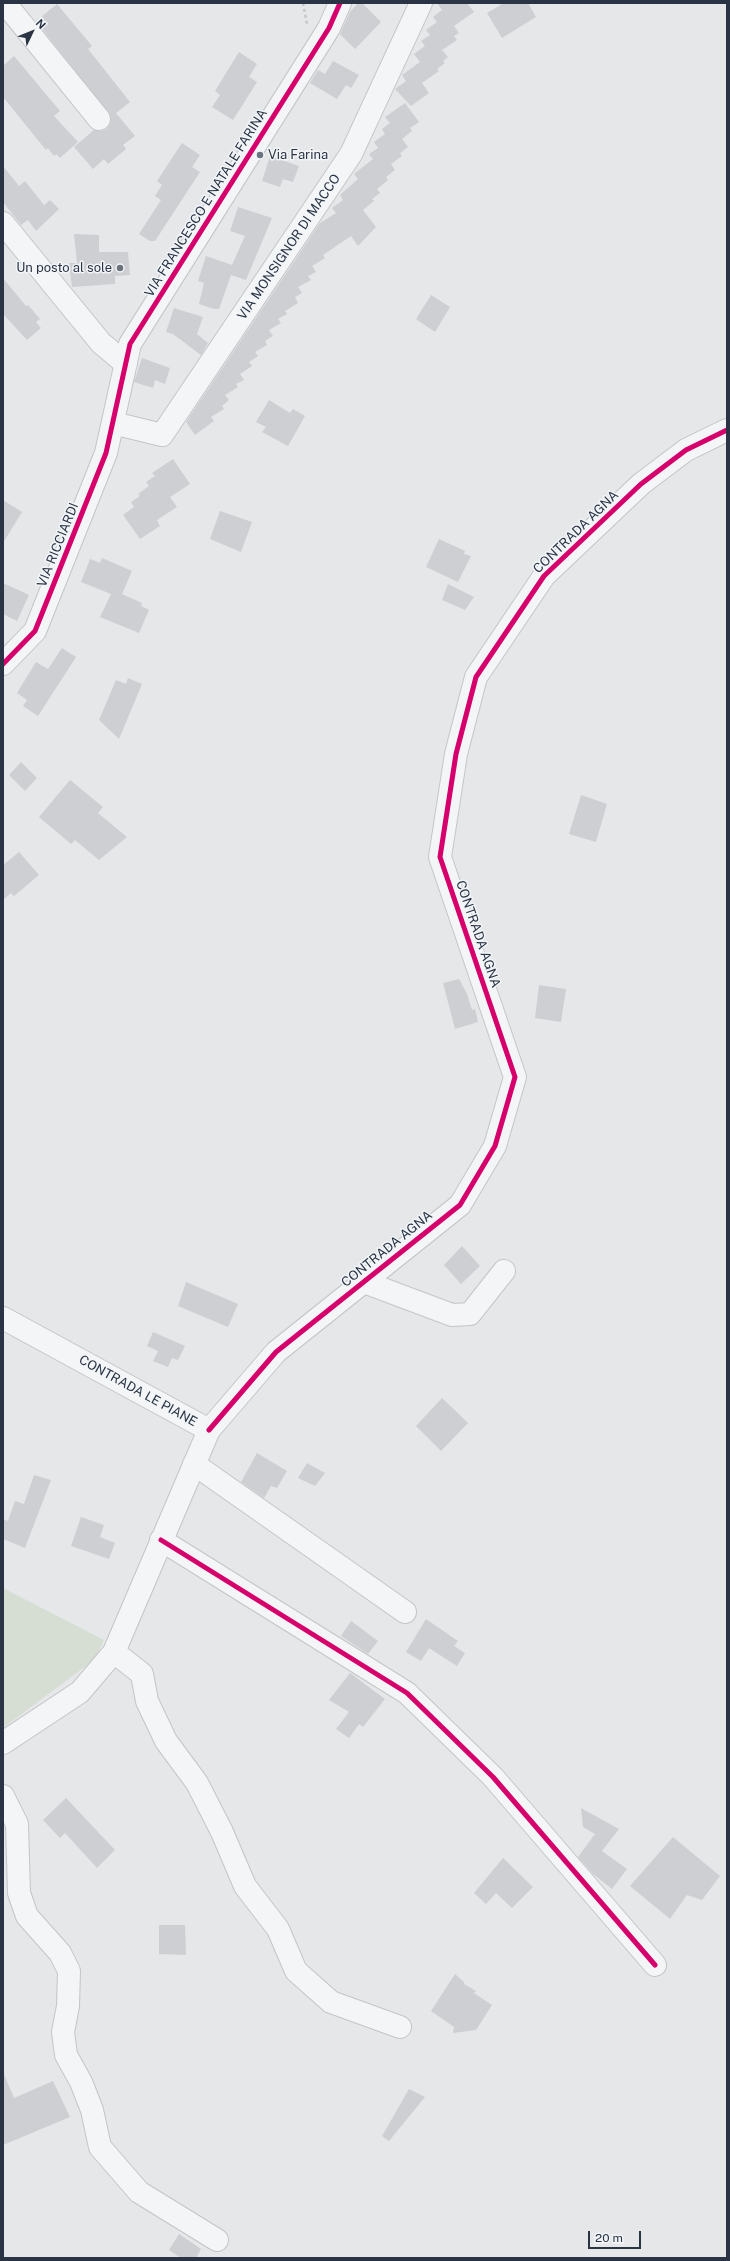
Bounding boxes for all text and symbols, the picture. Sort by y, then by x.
north arrow [12,12,52,52]
text: N [33,17,48,31]
street label: VIA FRANCESCO E NATALE FARINA [141,106,271,300]
place label: Via Farina [268,147,328,163]
marker: Via Farina [255,150,265,160]
street label: VIA MONSIGNOR DI MACCO [234,171,344,323]
place label: Un posto al sole [16,260,112,276]
marker: Un posto al sole [115,263,125,273]
street label: CONTRADA AGNA [530,487,622,577]
street label: VIA RICCIARDI [34,501,82,589]
street label: CONTRADA AGNA [452,878,504,990]
street label: CONTRADA AGNA [338,1208,436,1290]
street label: CONTRADA LE PIANE [76,1352,200,1430]
scale bar [590,2223,643,2249]
text: 20 m [595,2231,623,2245]

